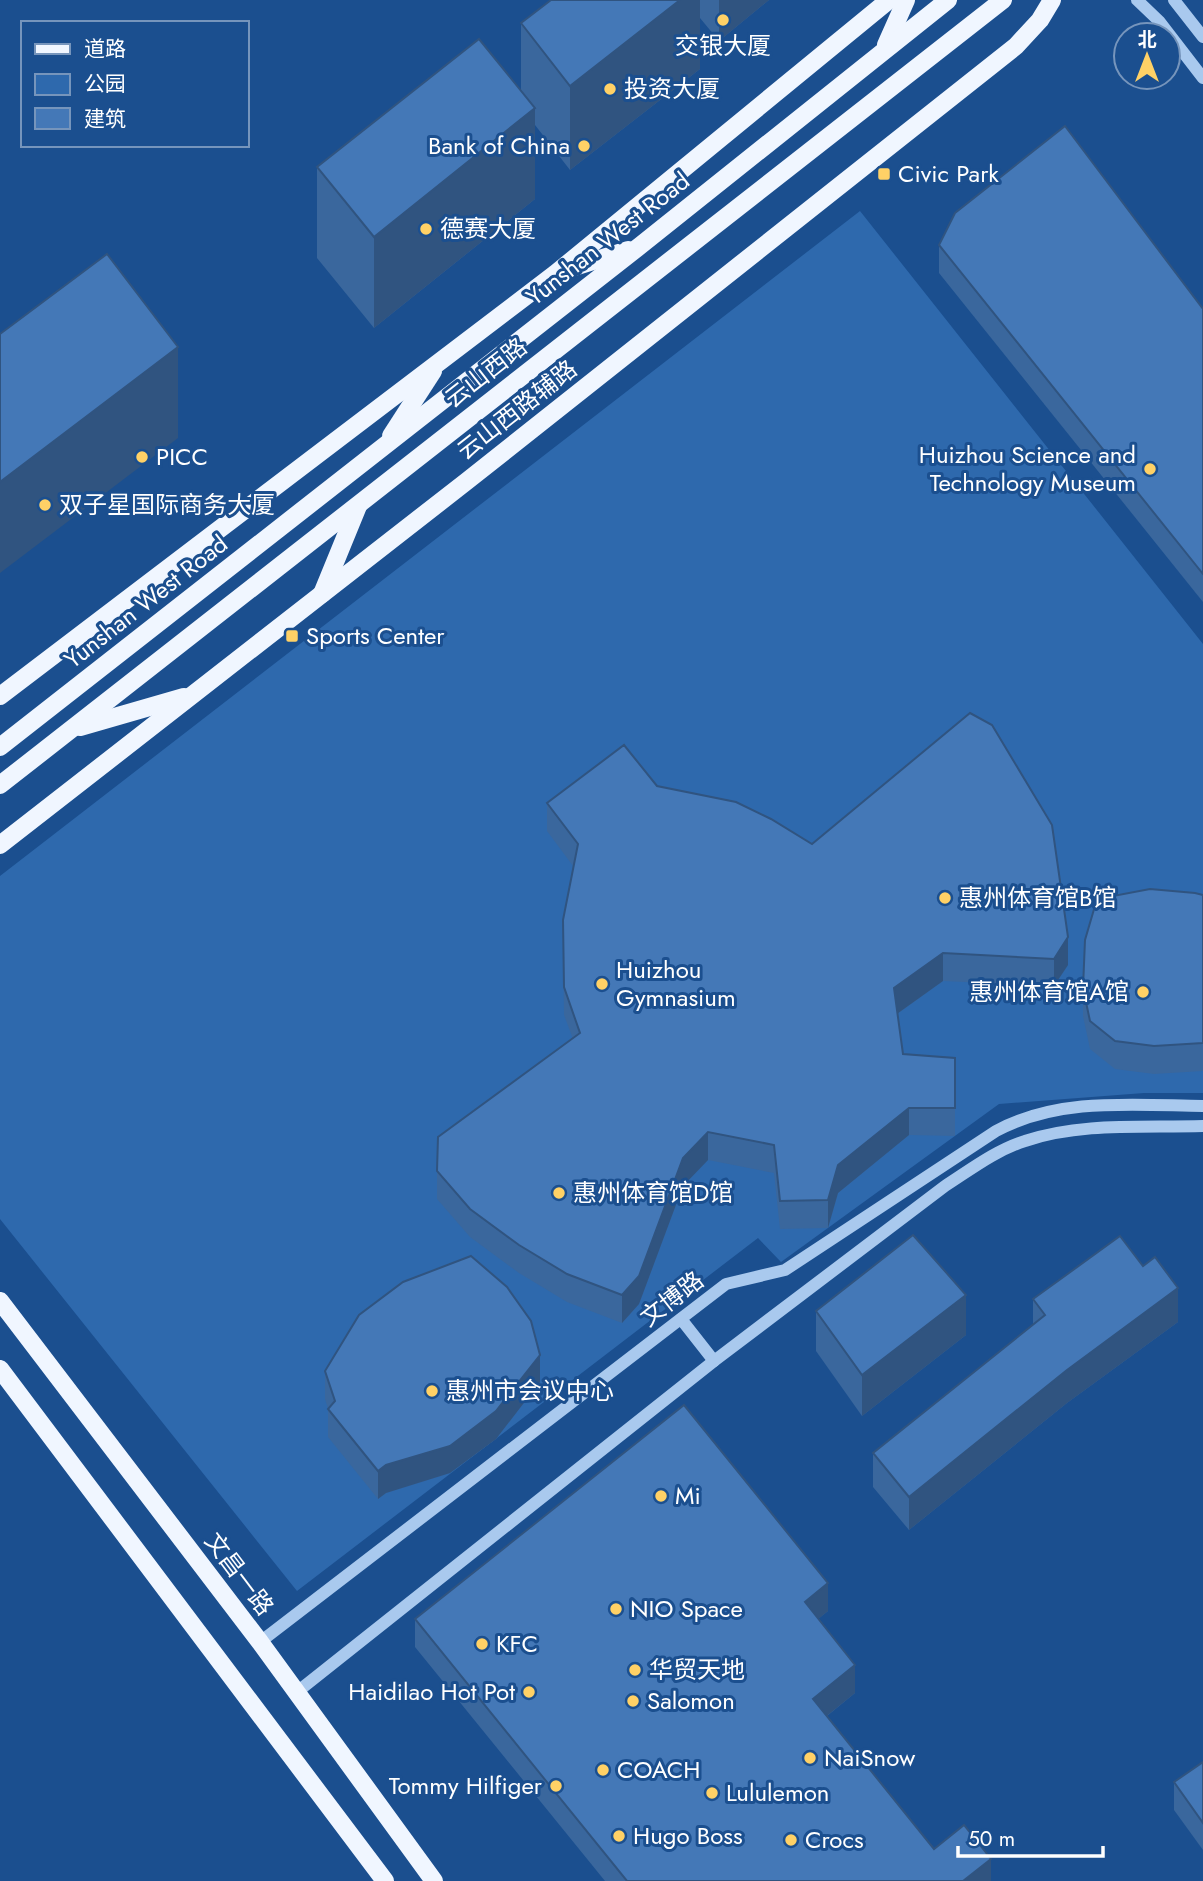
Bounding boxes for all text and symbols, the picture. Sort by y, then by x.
marker: 交银大厦 [715,12,731,28]
legend [21,21,248,147]
north arrow [1112,21,1182,91]
text: 北 [1137,26,1157,53]
place label: 交银大厦 [675,28,771,63]
text: 道路 [84,34,126,64]
text: 公园 [84,69,126,99]
place label: 投资大厦 [624,71,720,106]
marker: 投资大厦 [602,81,618,97]
text: 建筑 [84,104,126,134]
place label: Bank of China [428,128,570,163]
marker: Bank of China [576,138,592,154]
place label: Civic Park [898,156,999,191]
street label: Yunshan West Road [519,164,697,314]
marker: Civic Park [876,166,892,182]
place label: 德赛大厦 [440,211,536,246]
marker: 德赛大厦 [418,221,434,237]
street label: 云山西路 [437,329,534,416]
street label: 云山西路辅路 [449,351,584,468]
place label: Huizhou Science and Technology Museum [919,437,1136,500]
place label: PICC [156,439,208,474]
marker: PICC [134,449,150,465]
marker: Huizhou Science and Technology Museum [1142,461,1158,477]
place label: 双子星国际商务大厦 [59,487,275,522]
marker: 双子星国际商务大厦 [37,497,53,513]
street label: Yunshan West Road [57,527,235,677]
place label: Sports Center [306,618,445,653]
marker: Sports Center [284,628,300,644]
place label: 惠州体育馆B馆 [959,880,1116,915]
marker: 惠州体育馆B馆 [937,890,953,906]
place label: Huizhou Gymnasium [616,952,736,1015]
place label: 惠州体育馆A馆 [969,974,1129,1009]
marker: Huizhou Gymnasium [594,976,610,992]
marker: 惠州体育馆A馆 [1135,984,1151,1000]
place label: 惠州体育馆D馆 [573,1175,733,1210]
marker: 惠州体育馆D馆 [551,1185,567,1201]
street label: 文博路 [633,1263,711,1335]
place label: 惠州市会议中心 [446,1373,614,1408]
marker: 惠州市会议中心 [424,1383,440,1399]
place label: Mi [675,1478,701,1513]
marker: Mi [653,1488,669,1504]
street label: 文昌一路 [197,1525,282,1623]
place label: NIO Space [630,1591,743,1626]
marker: NIO Space [608,1601,624,1617]
place label: KFC [496,1626,538,1661]
marker: KFC [474,1636,490,1652]
place label: 华贸天地 [649,1652,745,1687]
marker: 华贸天地 [627,1662,643,1678]
place label: Haidilao Hot Pot [348,1674,515,1709]
place label: Salomon [647,1683,735,1718]
marker: Haidilao Hot Pot [521,1684,537,1700]
marker: Salomon [625,1693,641,1709]
place label: NaiSnow [824,1740,916,1775]
marker: NaiSnow [802,1750,818,1766]
place label: COACH [617,1752,700,1787]
marker: COACH [595,1762,611,1778]
place label: Tommy Hilfiger [389,1768,543,1803]
place label: Lululemon [726,1775,829,1810]
marker: Tommy Hilfiger [548,1778,564,1794]
marker: Lululemon [704,1785,720,1801]
scale bar [958,1814,1103,1858]
place label: Hugo Boss [633,1818,743,1853]
place label: Crocs [805,1822,864,1857]
text: 50 m [968,1824,1015,1854]
marker: Hugo Boss [611,1828,627,1844]
marker: Crocs [783,1832,799,1848]

